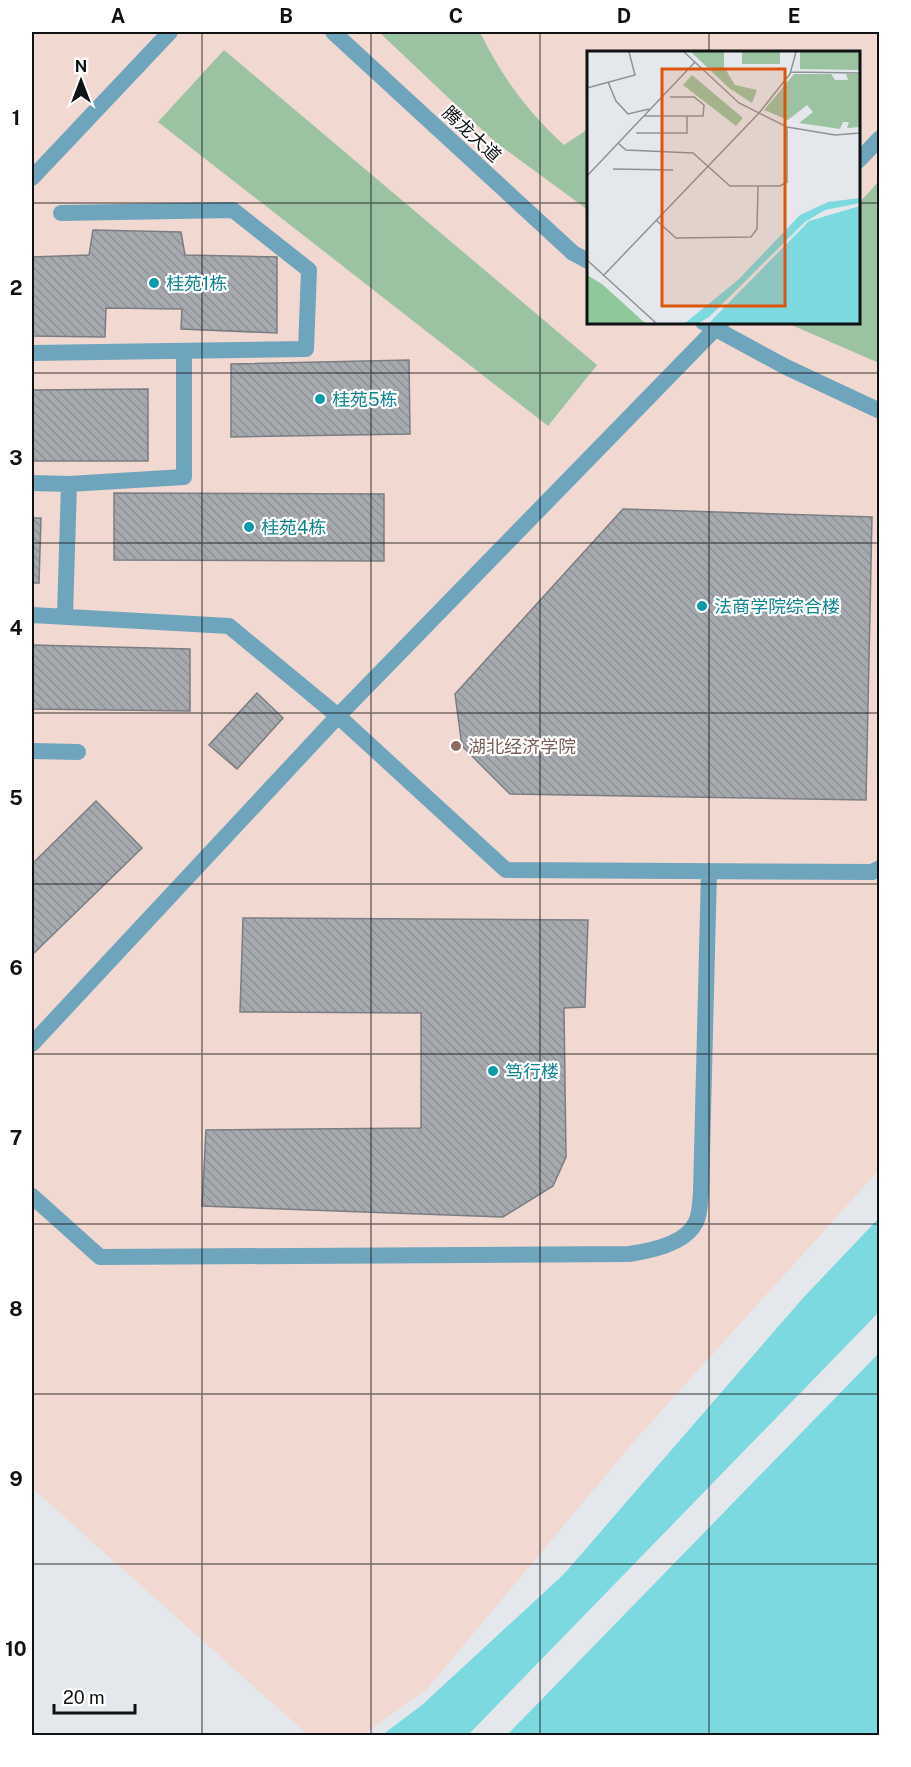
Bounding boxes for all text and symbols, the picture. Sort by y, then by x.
text: A [111,4,125,28]
text: B [279,4,293,28]
text: C [449,4,463,28]
text: D [617,4,631,28]
text: E [788,4,800,28]
north arrow [51,51,111,111]
inset map [587,51,860,324]
text: N [75,57,87,76]
street label: 腾龙大道 [439,102,505,166]
text: 1 [12,106,20,130]
place label: 桂苑1栋 [166,273,227,294]
text: 2 [10,276,22,300]
marker: 桂苑1栋 [147,276,161,290]
place label: 桂苑5栋 [332,389,398,410]
marker: 桂苑5栋 [313,392,327,406]
text: 3 [9,446,23,470]
place label: 桂苑4栋 [261,517,326,538]
marker: 桂苑4栋 [242,520,256,534]
place label: 法商学院综合楼 [714,596,840,617]
marker: 法商学院综合楼 [695,599,709,613]
text: 4 [9,616,23,640]
place label: 湖北经济学院 [468,736,576,757]
marker: 湖北经济学院 [449,739,463,753]
text: 5 [9,786,23,810]
text: 6 [9,956,23,980]
place label: 笃行楼 [505,1061,559,1082]
marker: 笃行楼 [486,1064,500,1078]
text: 7 [10,1126,22,1150]
text: 8 [9,1297,23,1321]
text: 9 [9,1467,23,1491]
text: 10 [5,1637,27,1661]
scale bar [54,1677,135,1715]
text: 20 m [63,1687,105,1708]

